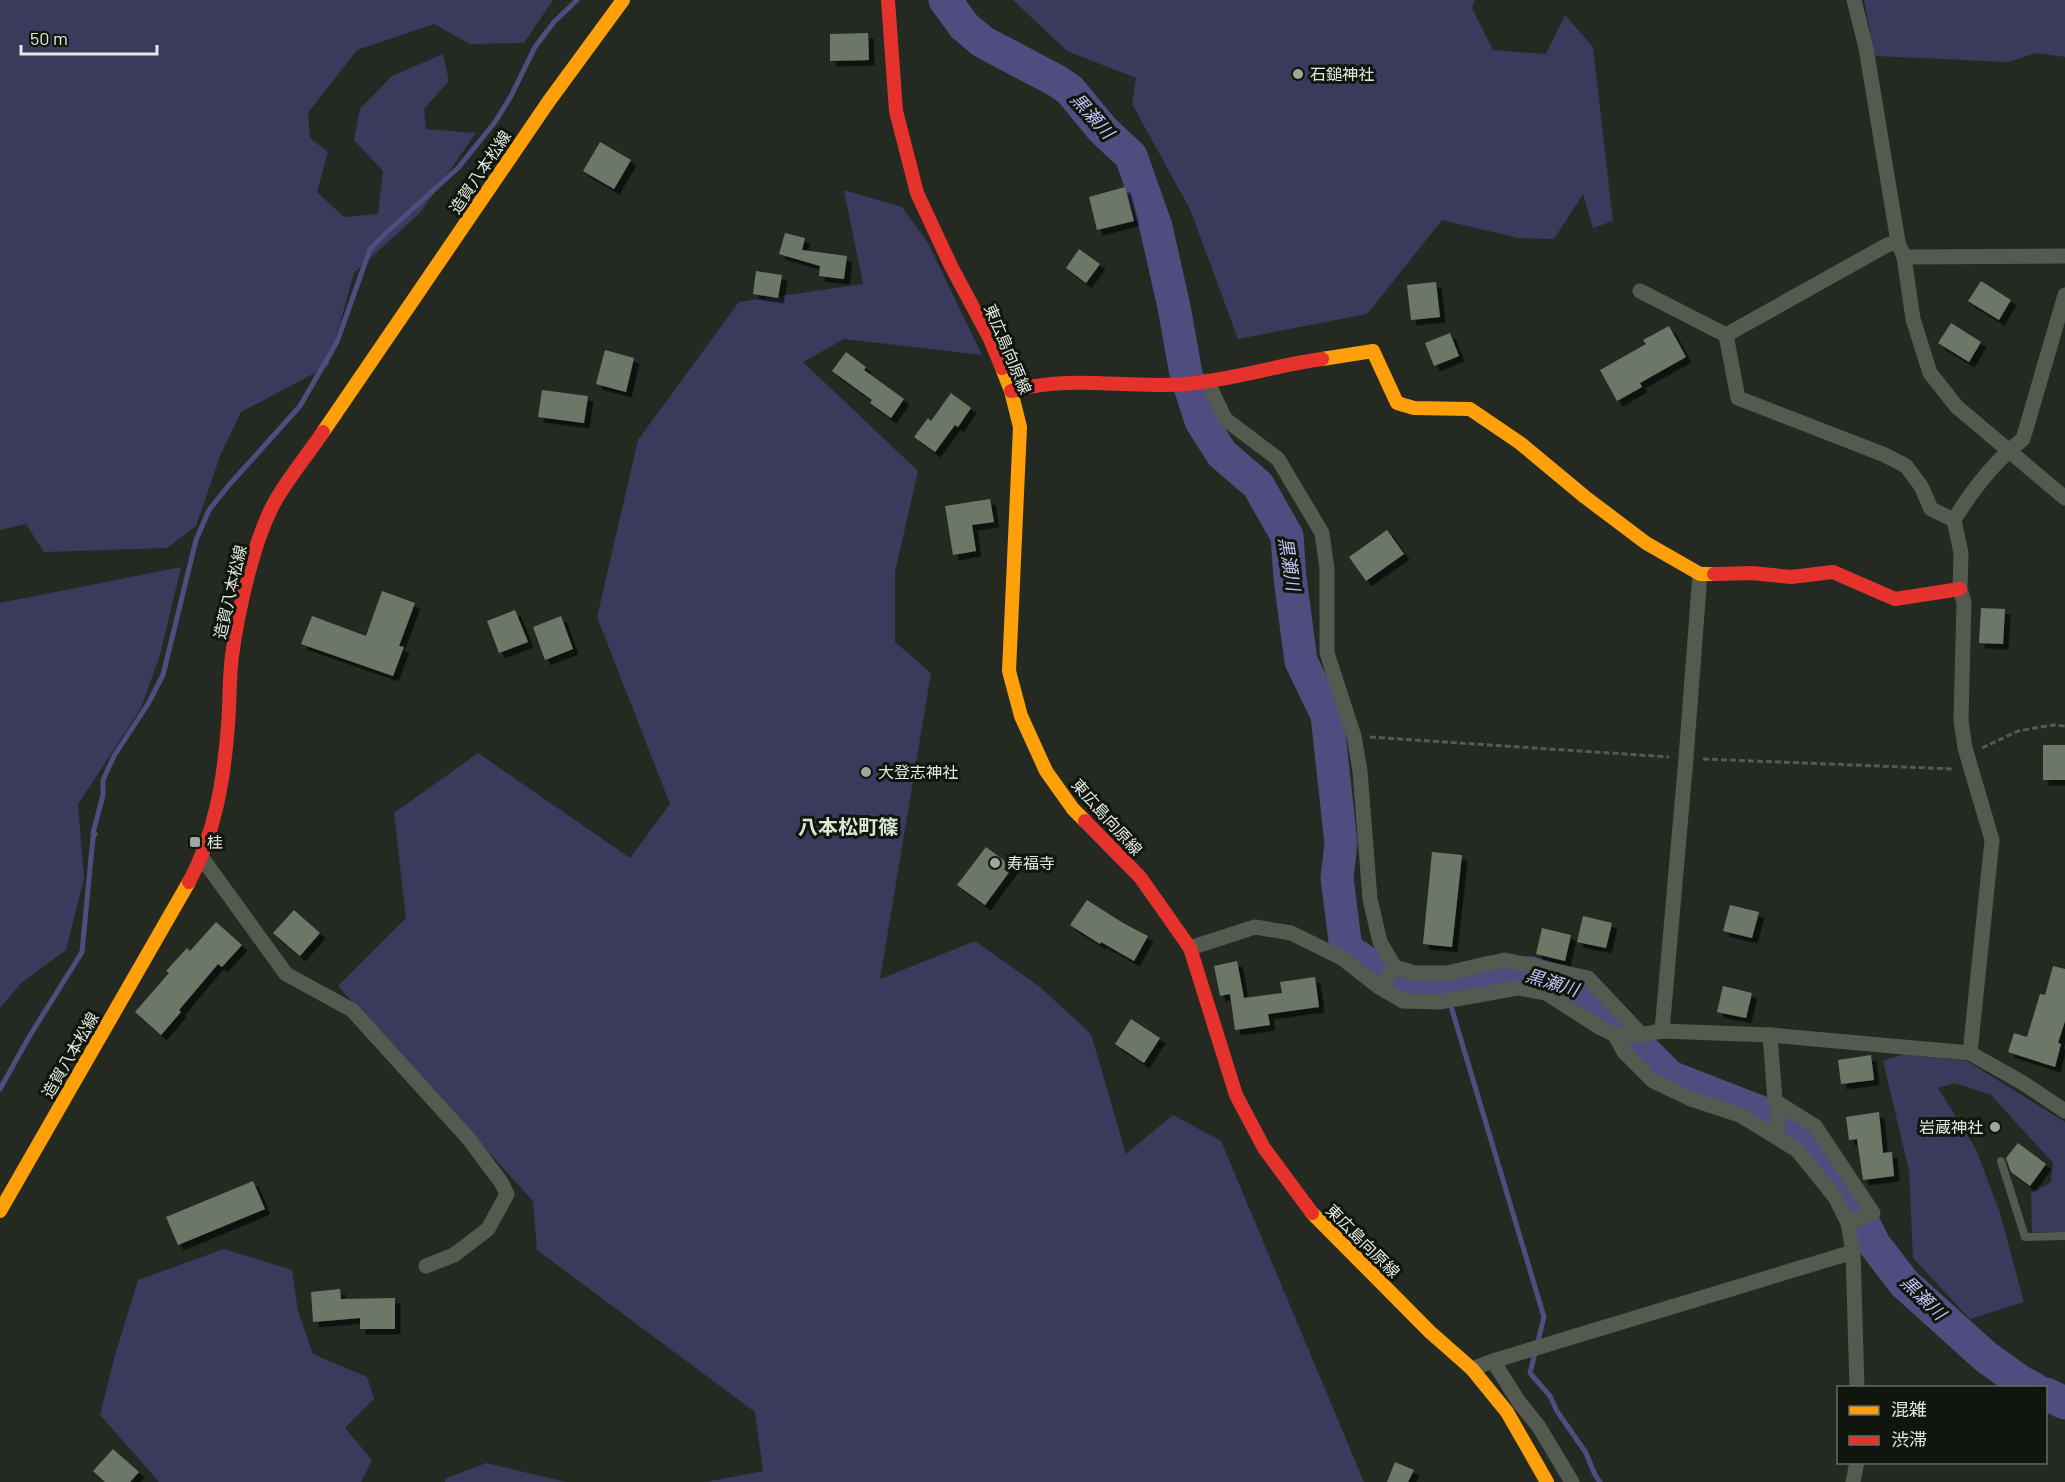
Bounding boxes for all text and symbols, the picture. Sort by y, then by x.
scale bar [21,18,158,56]
text: 50 m [30,27,68,49]
place label: 石鎚神社 [1310,64,1374,83]
marker: 石鎚神社 [1291,67,1305,81]
water label: 黒瀬川 [1067,88,1120,144]
street label: 造賀八本松線 [445,127,514,217]
street label: 東広島向原線 [981,301,1036,397]
water label: 黒瀬川 [1275,535,1305,594]
street label: 造賀八本松線 [209,543,250,641]
place label: 大登志神社 [878,762,958,781]
marker: 大登志神社 [859,765,873,779]
street label: 東広島向原線 [1068,775,1147,859]
district label: 八本松町篠 [798,814,898,838]
place label: 桂 [207,832,223,851]
marker: 桂 [188,835,202,849]
place label: 寿福寺 [1007,853,1055,872]
marker: 寿福寺 [988,856,1002,870]
water label: 黒瀬川 [1523,964,1583,1001]
street label: 造賀八本松線 [37,1008,102,1101]
place label: 岩蔵神社 [1919,1117,1983,1136]
marker: 岩蔵神社 [1988,1120,2002,1134]
street label: 東広島向原線 [1323,1200,1404,1281]
water label: 黒瀬川 [1897,1271,1952,1325]
legend [1837,1386,2047,1464]
text: 混雑 [1891,1398,1927,1420]
text: 渋滞 [1891,1428,1927,1450]

